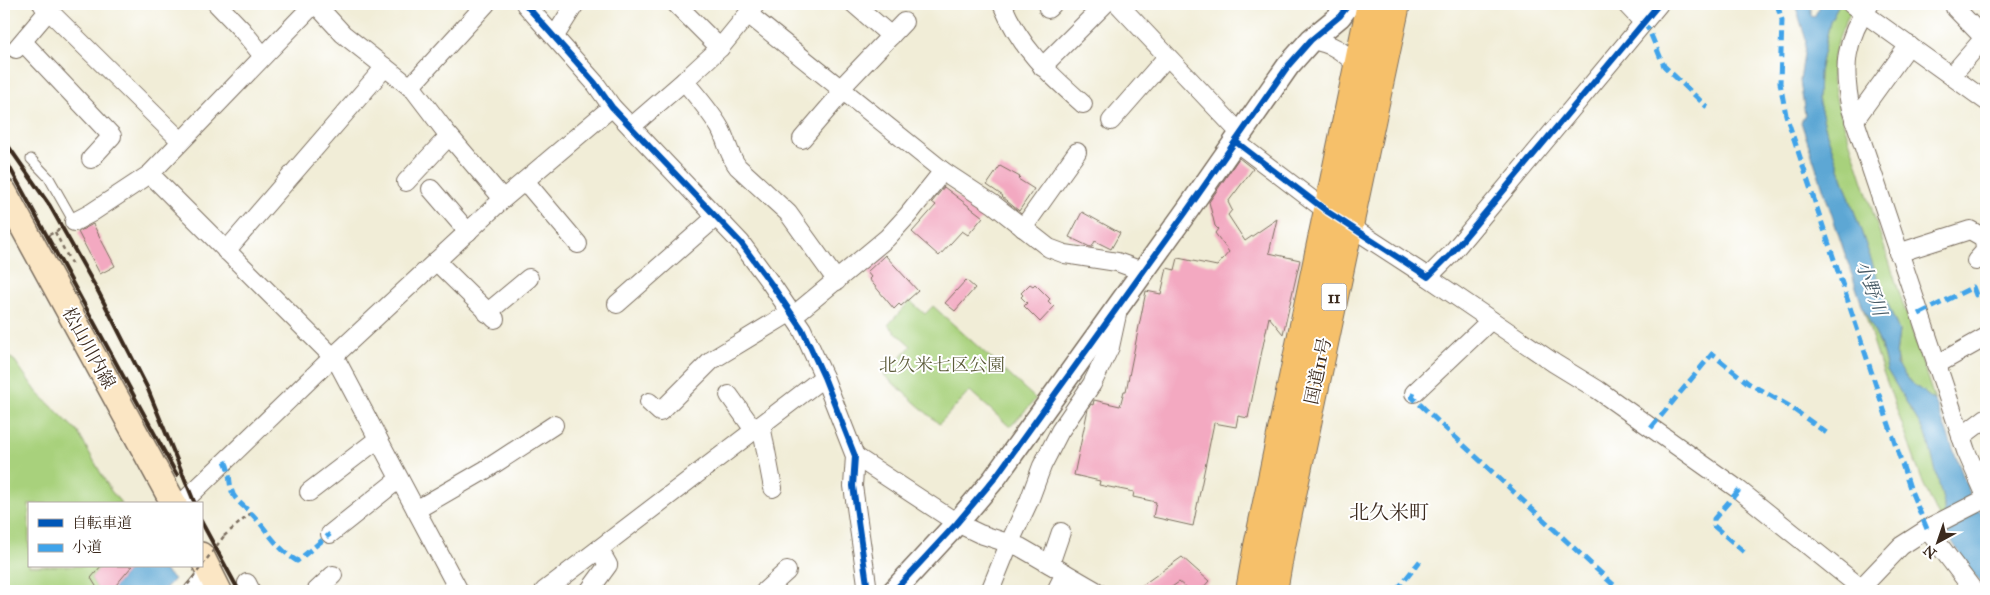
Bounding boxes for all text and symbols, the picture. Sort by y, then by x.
water label: 小野川 [1851,257,1892,321]
road number: 11 [1322,284,1346,310]
street label: 松山川内線 [58,303,120,393]
street label: 国道11号 [1300,335,1336,407]
park label: 北久米七区公園 [879,354,1005,376]
district label: 北久米町 [1349,500,1429,524]
legend [28,502,202,568]
text: 自転車道 [72,514,132,532]
north arrow [1912,518,1962,568]
text: 小道 [72,538,102,556]
text: N [1920,541,1940,562]

